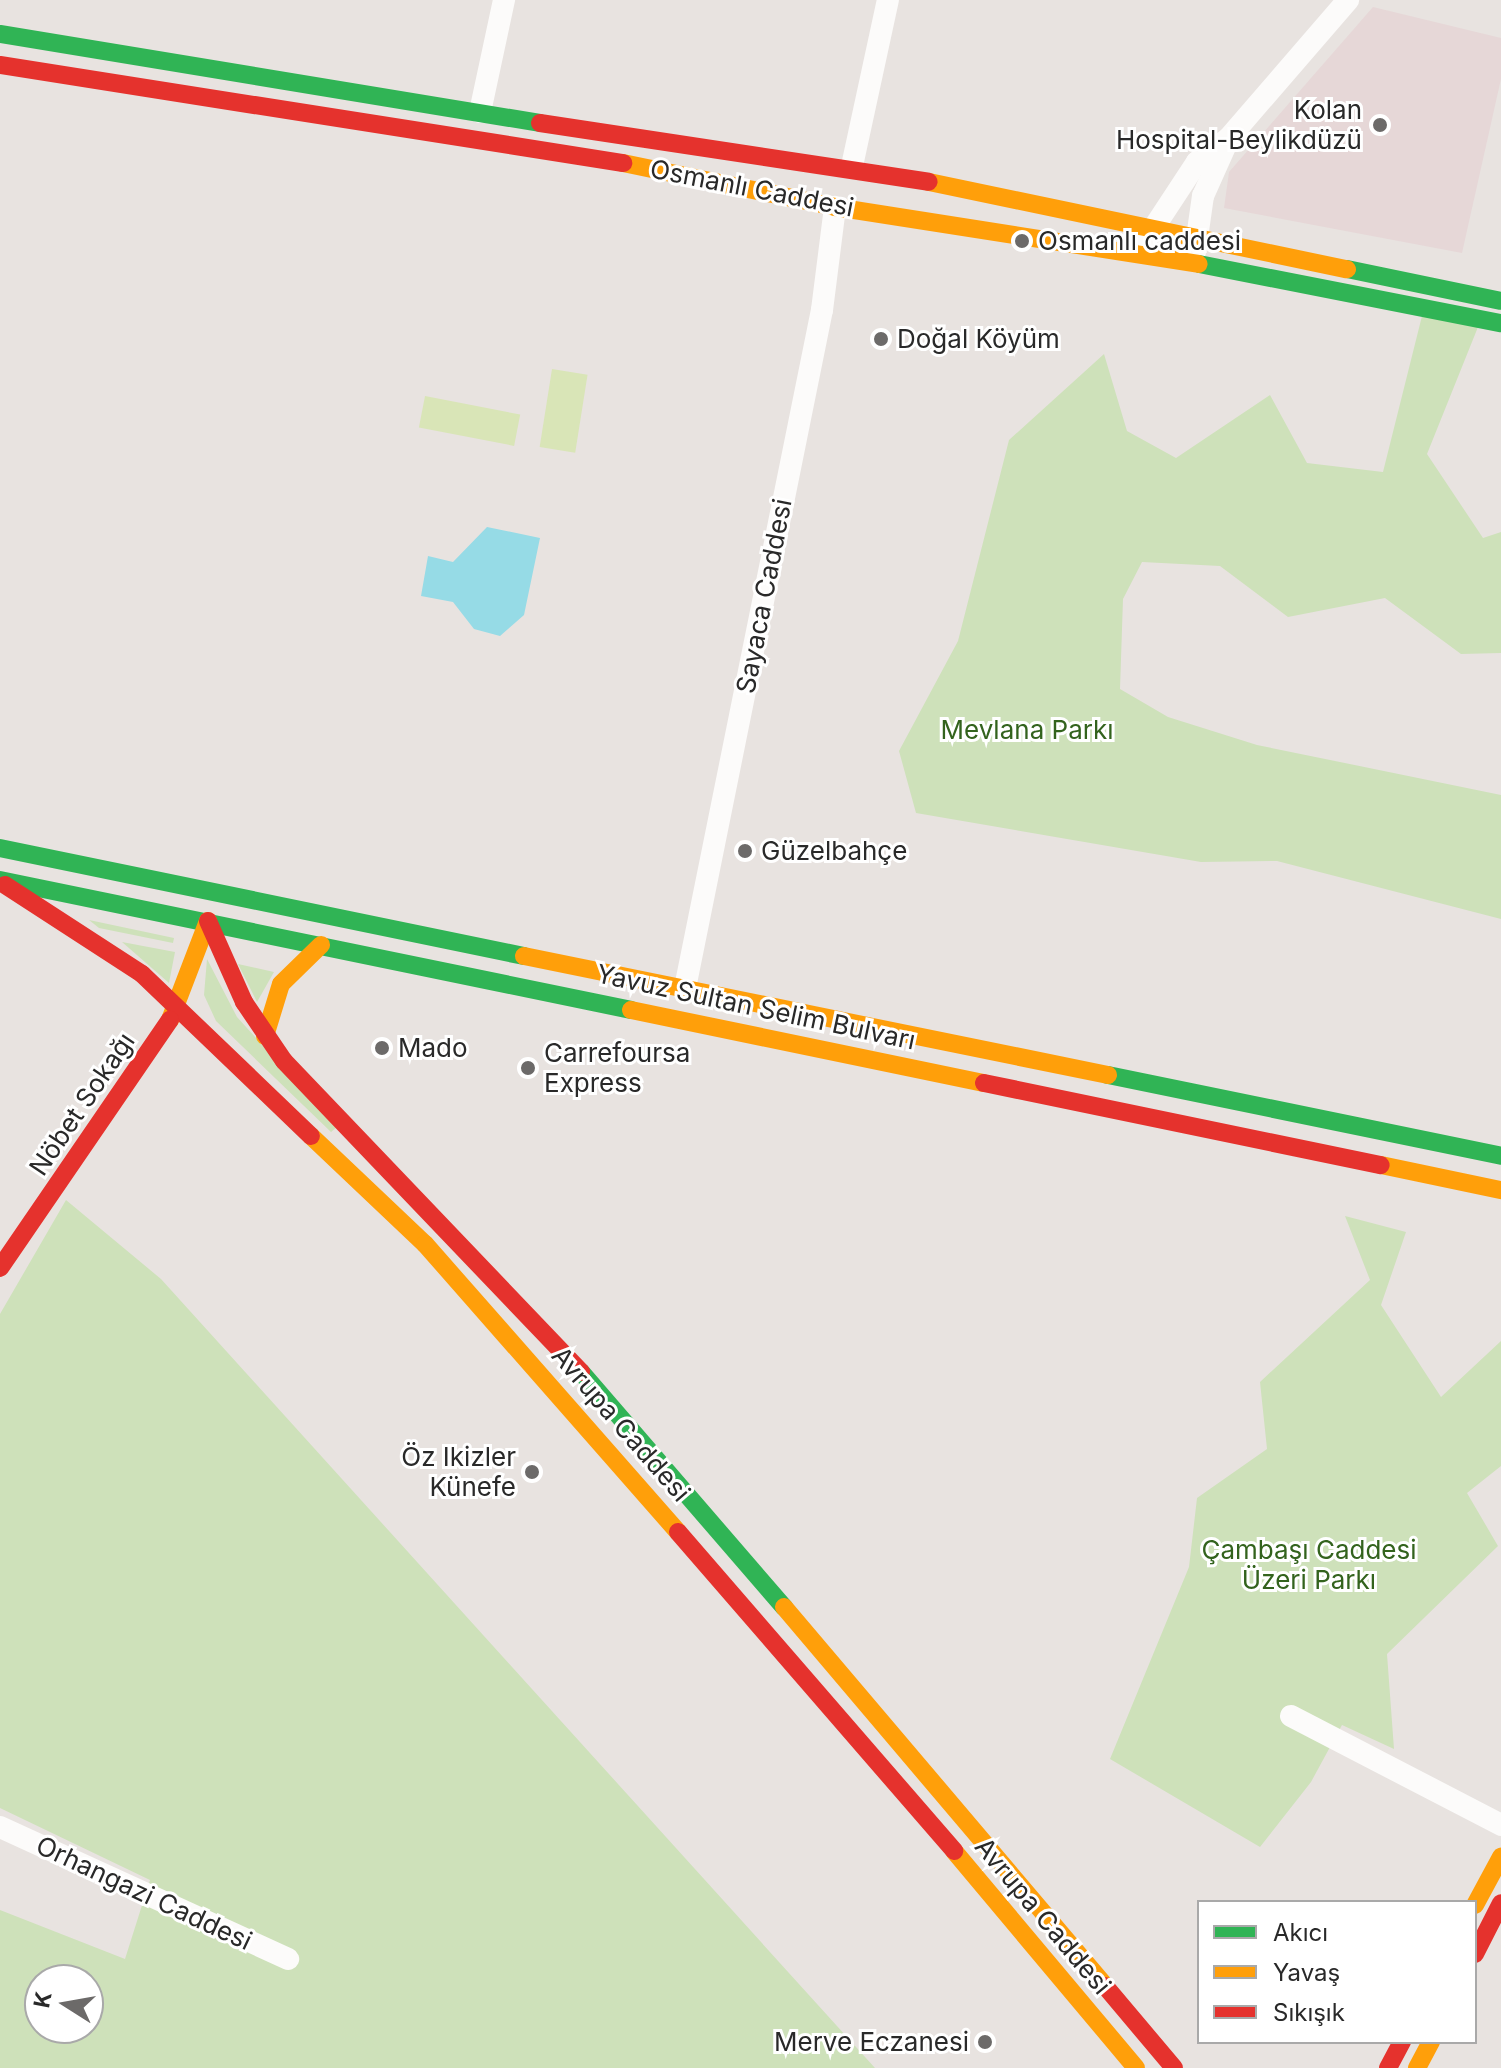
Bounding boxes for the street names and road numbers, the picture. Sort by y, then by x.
street label: Osmanlı Caddesi [647,153,857,223]
street label: Sayaca Caddesi [730,496,798,696]
street label: Yavuz Sultan Selim Bulvarı [594,958,918,1056]
street label: Nöbet Sokağı [23,1027,141,1181]
street label: Avrupa Caddesi [545,1340,697,1508]
street label: Orhangazi Caddesi [31,1829,257,1957]
street label: Avrupa Caddesi [968,1831,1118,2001]

